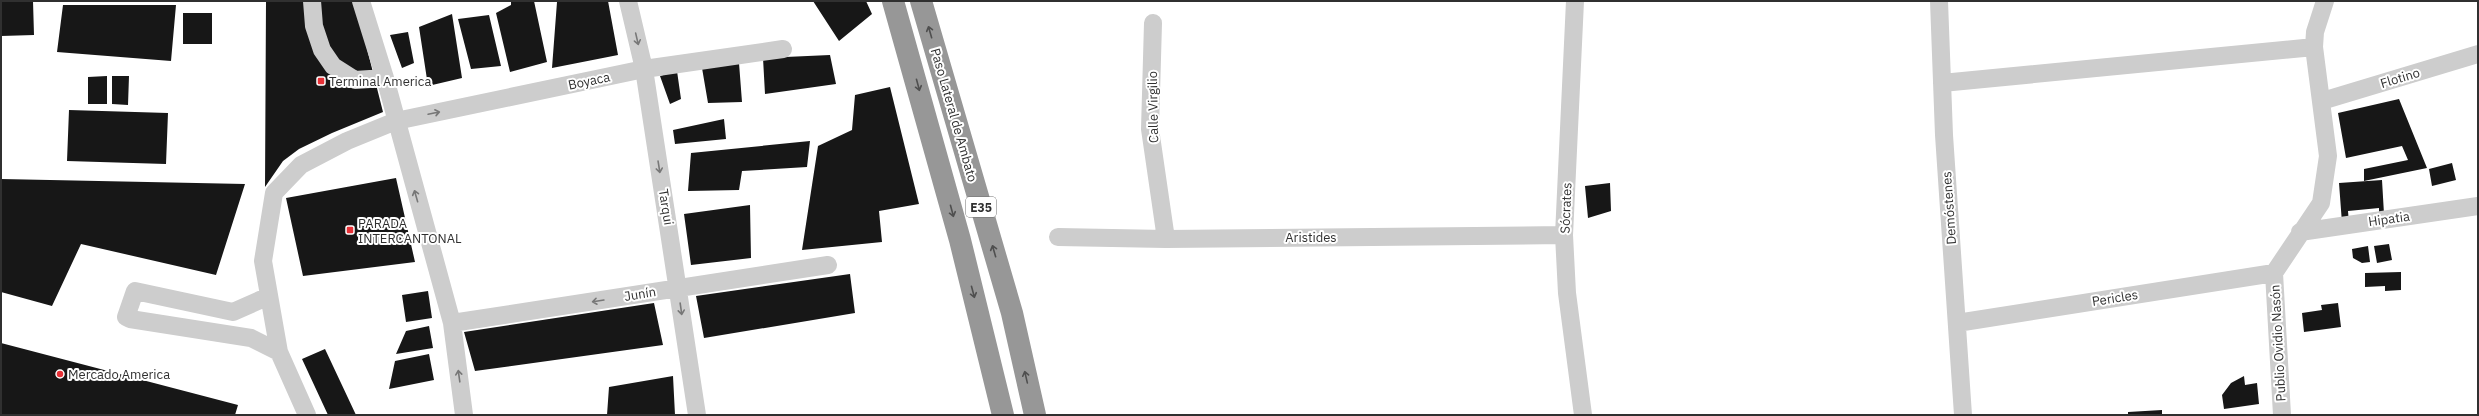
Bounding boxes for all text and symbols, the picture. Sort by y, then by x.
one-way arrow [926,26,933,39]
one-way arrow [633,32,641,45]
street label: Paso Lateral de Ambato [927,46,981,184]
street label: Flotino [2378,64,2422,92]
street label: Boyaca [566,68,612,94]
street label: Calle Virgilio [1144,71,1162,143]
place label: Terminal America [329,73,431,90]
marker: Terminal America [316,76,326,86]
one-way arrow [915,79,922,92]
one-way arrow [427,109,440,117]
one-way arrow [655,160,663,173]
street label: Demóstenes [1938,171,1960,245]
street label: Sócrates [1557,182,1575,234]
street label: Tarqui [655,188,677,226]
one-way arrow [412,189,419,202]
road number: E35 [966,197,996,217]
one-way arrow [949,204,956,217]
street label: Hipatia [2367,208,2411,230]
place label: PARADA INTERCANTONAL [358,215,462,247]
marker: PARADA INTERCANTONAL [345,225,355,235]
street label: Aristides [1285,229,1337,246]
one-way arrow [990,245,997,258]
street label: Junín [623,283,657,305]
street label: Publio Ovidio Nasón [2266,284,2290,402]
one-way arrow [970,285,978,298]
street label: Pericles [2091,286,2139,310]
one-way arrow [592,297,605,305]
one-way arrow [677,302,685,315]
place label: Mercado America [68,366,170,383]
marker: Mercado America [55,369,65,379]
one-way arrow [455,370,463,383]
one-way arrow [1022,371,1030,384]

